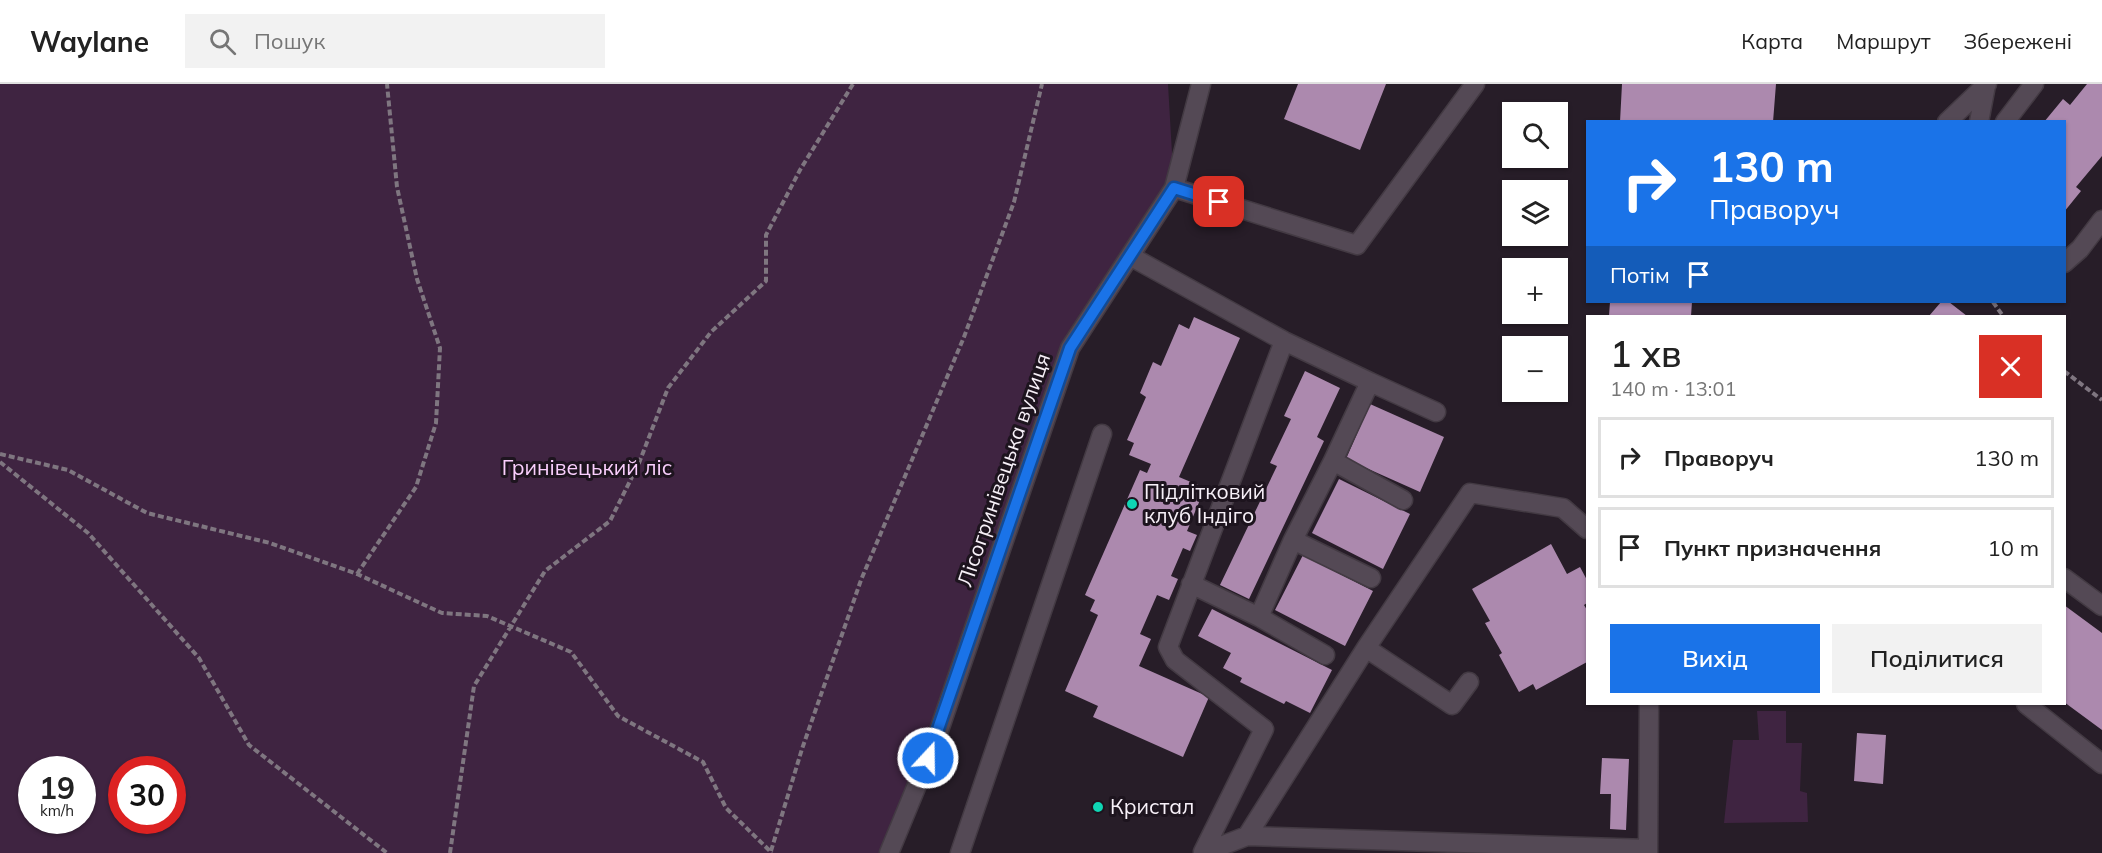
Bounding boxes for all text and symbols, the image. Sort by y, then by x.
search box [185,14,605,68]
text: Waylane [30,24,149,59]
icon: search [206,25,239,58]
text: Пошук [254,27,325,55]
text: Карта [1741,28,1803,54]
text: Маршрут [1836,28,1931,54]
text: Збережені [1964,28,2072,54]
map controls [1502,102,1568,402]
button: search [1502,102,1568,168]
text: 130 m [1709,140,1834,193]
icon: right [1610,144,1688,222]
pin [1193,176,1244,227]
button: layers [1502,180,1568,246]
icon: arrive [1202,185,1235,218]
text: Праворуч [1709,192,1839,226]
button: + [1502,258,1568,324]
icon: arrive [1682,258,1715,291]
text: Потім [1610,261,1670,289]
text: 1 хв [1610,331,1682,376]
button: close [1979,335,2042,398]
button: − [1502,336,1568,402]
street label: Лісогринівецька вулиця [951,349,1055,590]
text: 140 m · 13:01 [1610,376,1736,401]
icon: right [1613,441,1646,474]
text: Праворуч [1664,444,1774,472]
text: 130 m [1974,444,2039,472]
park label: Гринівецький ліс [502,454,672,480]
place label: Підлітковий клуб Індіго [1144,478,1265,528]
marker: Підлітковий клуб Індіго [1125,497,1139,511]
icon: arrive [1613,531,1646,564]
text: Пункт призначення [1664,534,1881,562]
text: 10 m [1988,534,2039,562]
button: Вихід [1610,624,1820,693]
button: Поділитися [1832,624,2042,693]
position arrow [896,726,960,790]
speed limit sign: 30 [108,756,186,834]
text: 19 [39,769,75,807]
place label: Кристал [1110,793,1194,819]
marker: Кристал [1091,800,1105,814]
text: km/h [40,801,74,820]

